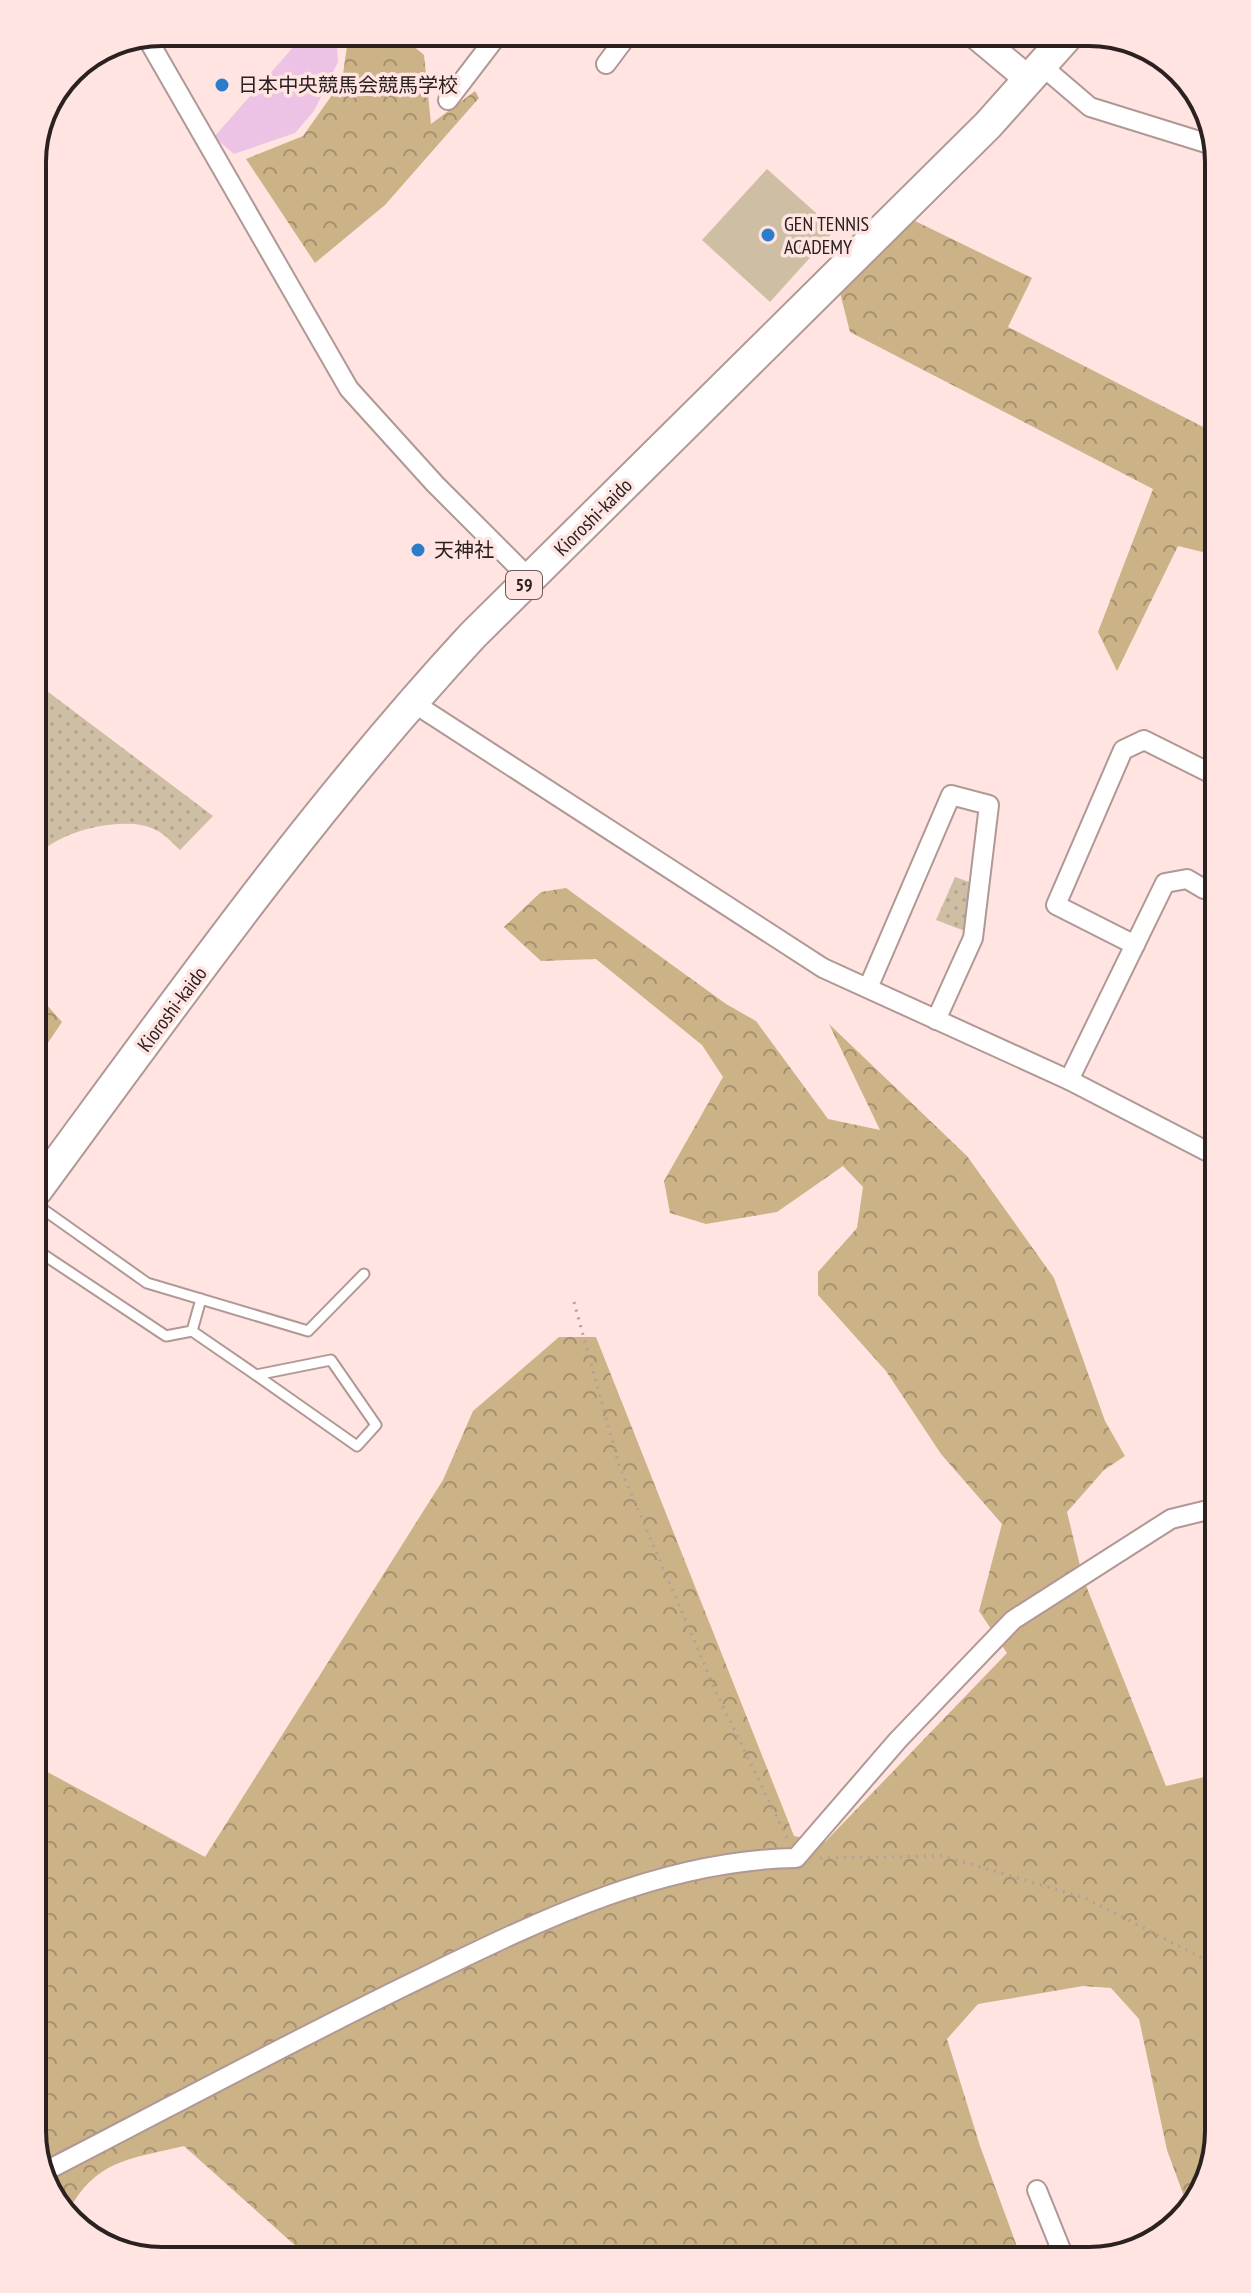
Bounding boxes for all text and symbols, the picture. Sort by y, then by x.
place label: 日本中央競馬会競馬学校 [238,72,458,98]
marker: 日本中央競馬会競馬学校 [213,76,231,94]
place label: GEN TENNIS ACADEMY [784,211,869,260]
marker: GEN TENNIS ACADEMY [759,226,777,244]
street label: Kioroshi-kaido [548,472,638,562]
place label: 天神社 [434,537,494,563]
marker: 天神社 [409,541,427,559]
road number: 59 [506,571,542,599]
street label: Kioroshi-kaido [131,961,213,1057]

